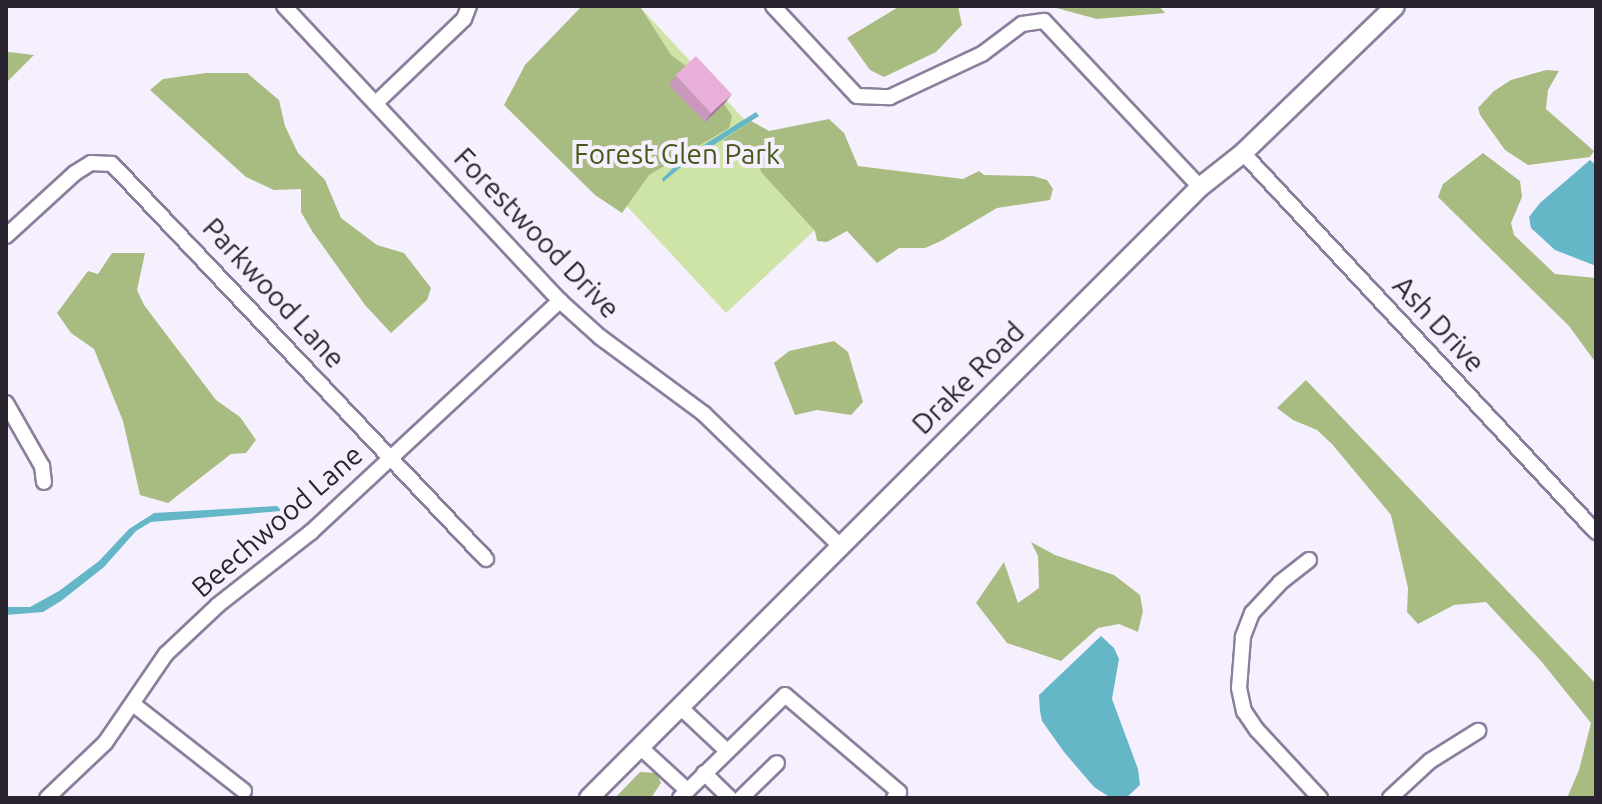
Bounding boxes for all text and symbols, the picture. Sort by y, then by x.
park label: Forest Glen Park [574,137,780,171]
street label: Forestwood Drive [447,141,627,325]
street label: Parkwood Lane [196,211,352,375]
street label: Ash Drive [1386,269,1492,379]
street label: Drake Road [905,315,1031,441]
street label: Beechwood Lane [185,438,369,604]

